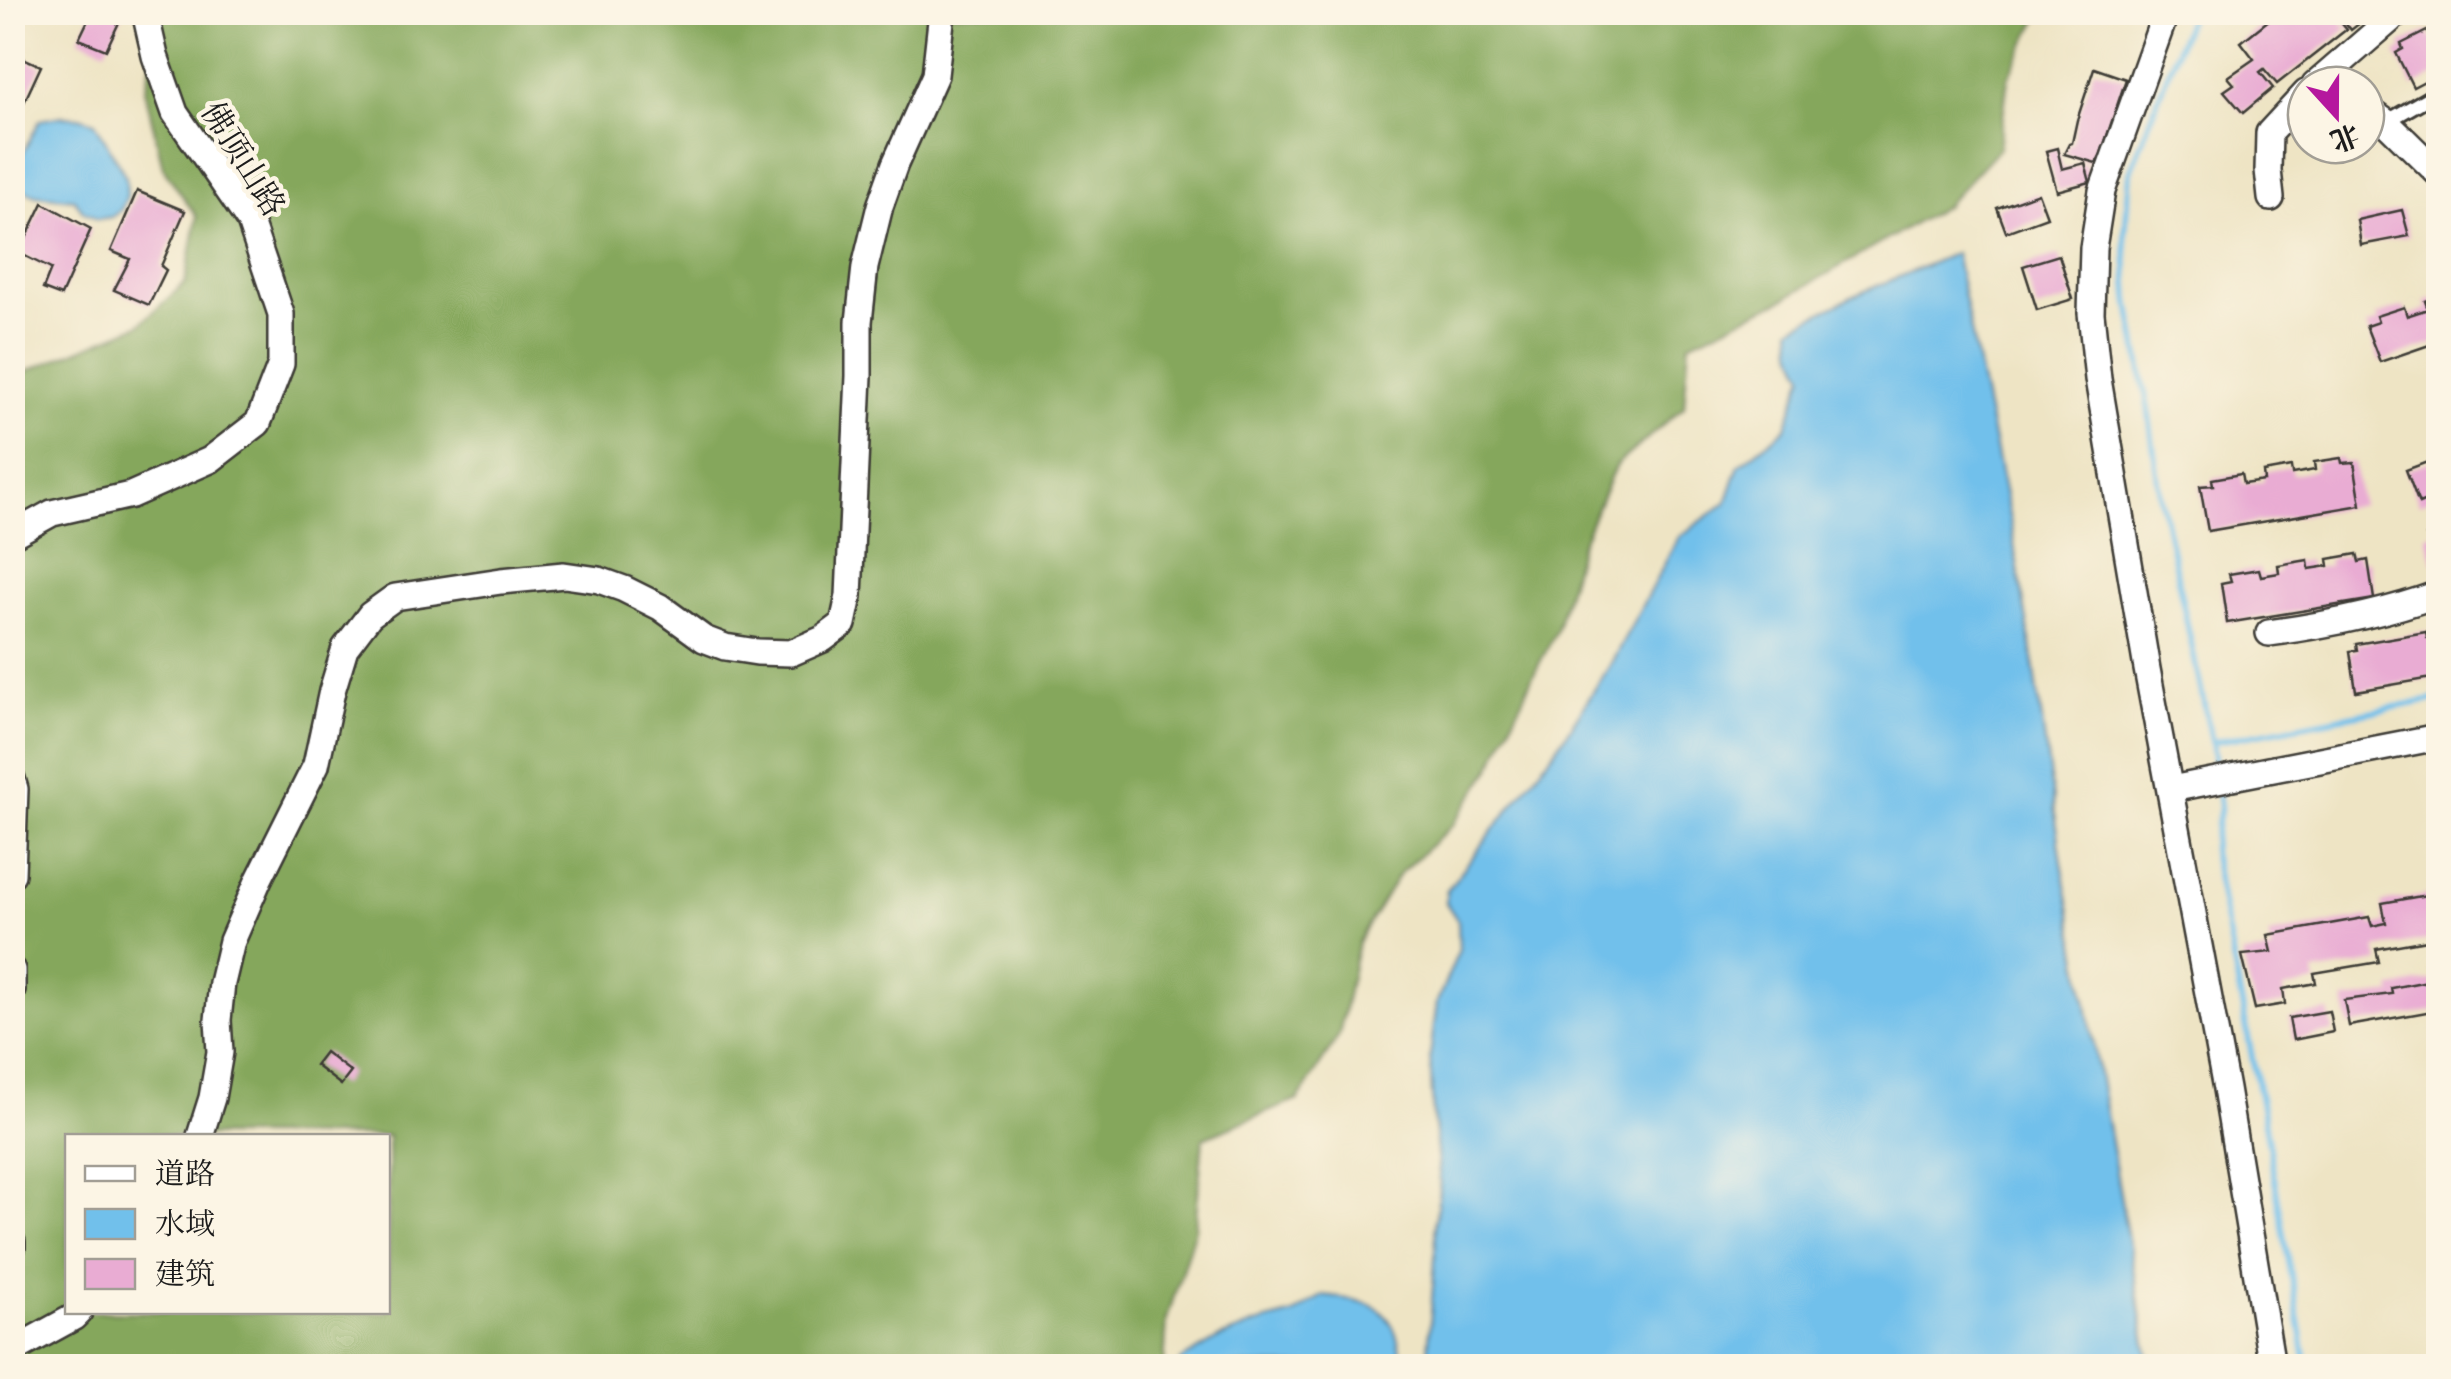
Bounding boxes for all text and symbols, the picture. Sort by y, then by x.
north arrow [2286,65,2386,165]
street label: 佛顶山路 [193,95,293,223]
text: 北 [2326,117,2364,158]
legend [65,1134,390,1314]
text: 道路 [155,1157,215,1192]
text: 水域 [155,1207,215,1242]
text: 建筑 [155,1257,215,1292]

